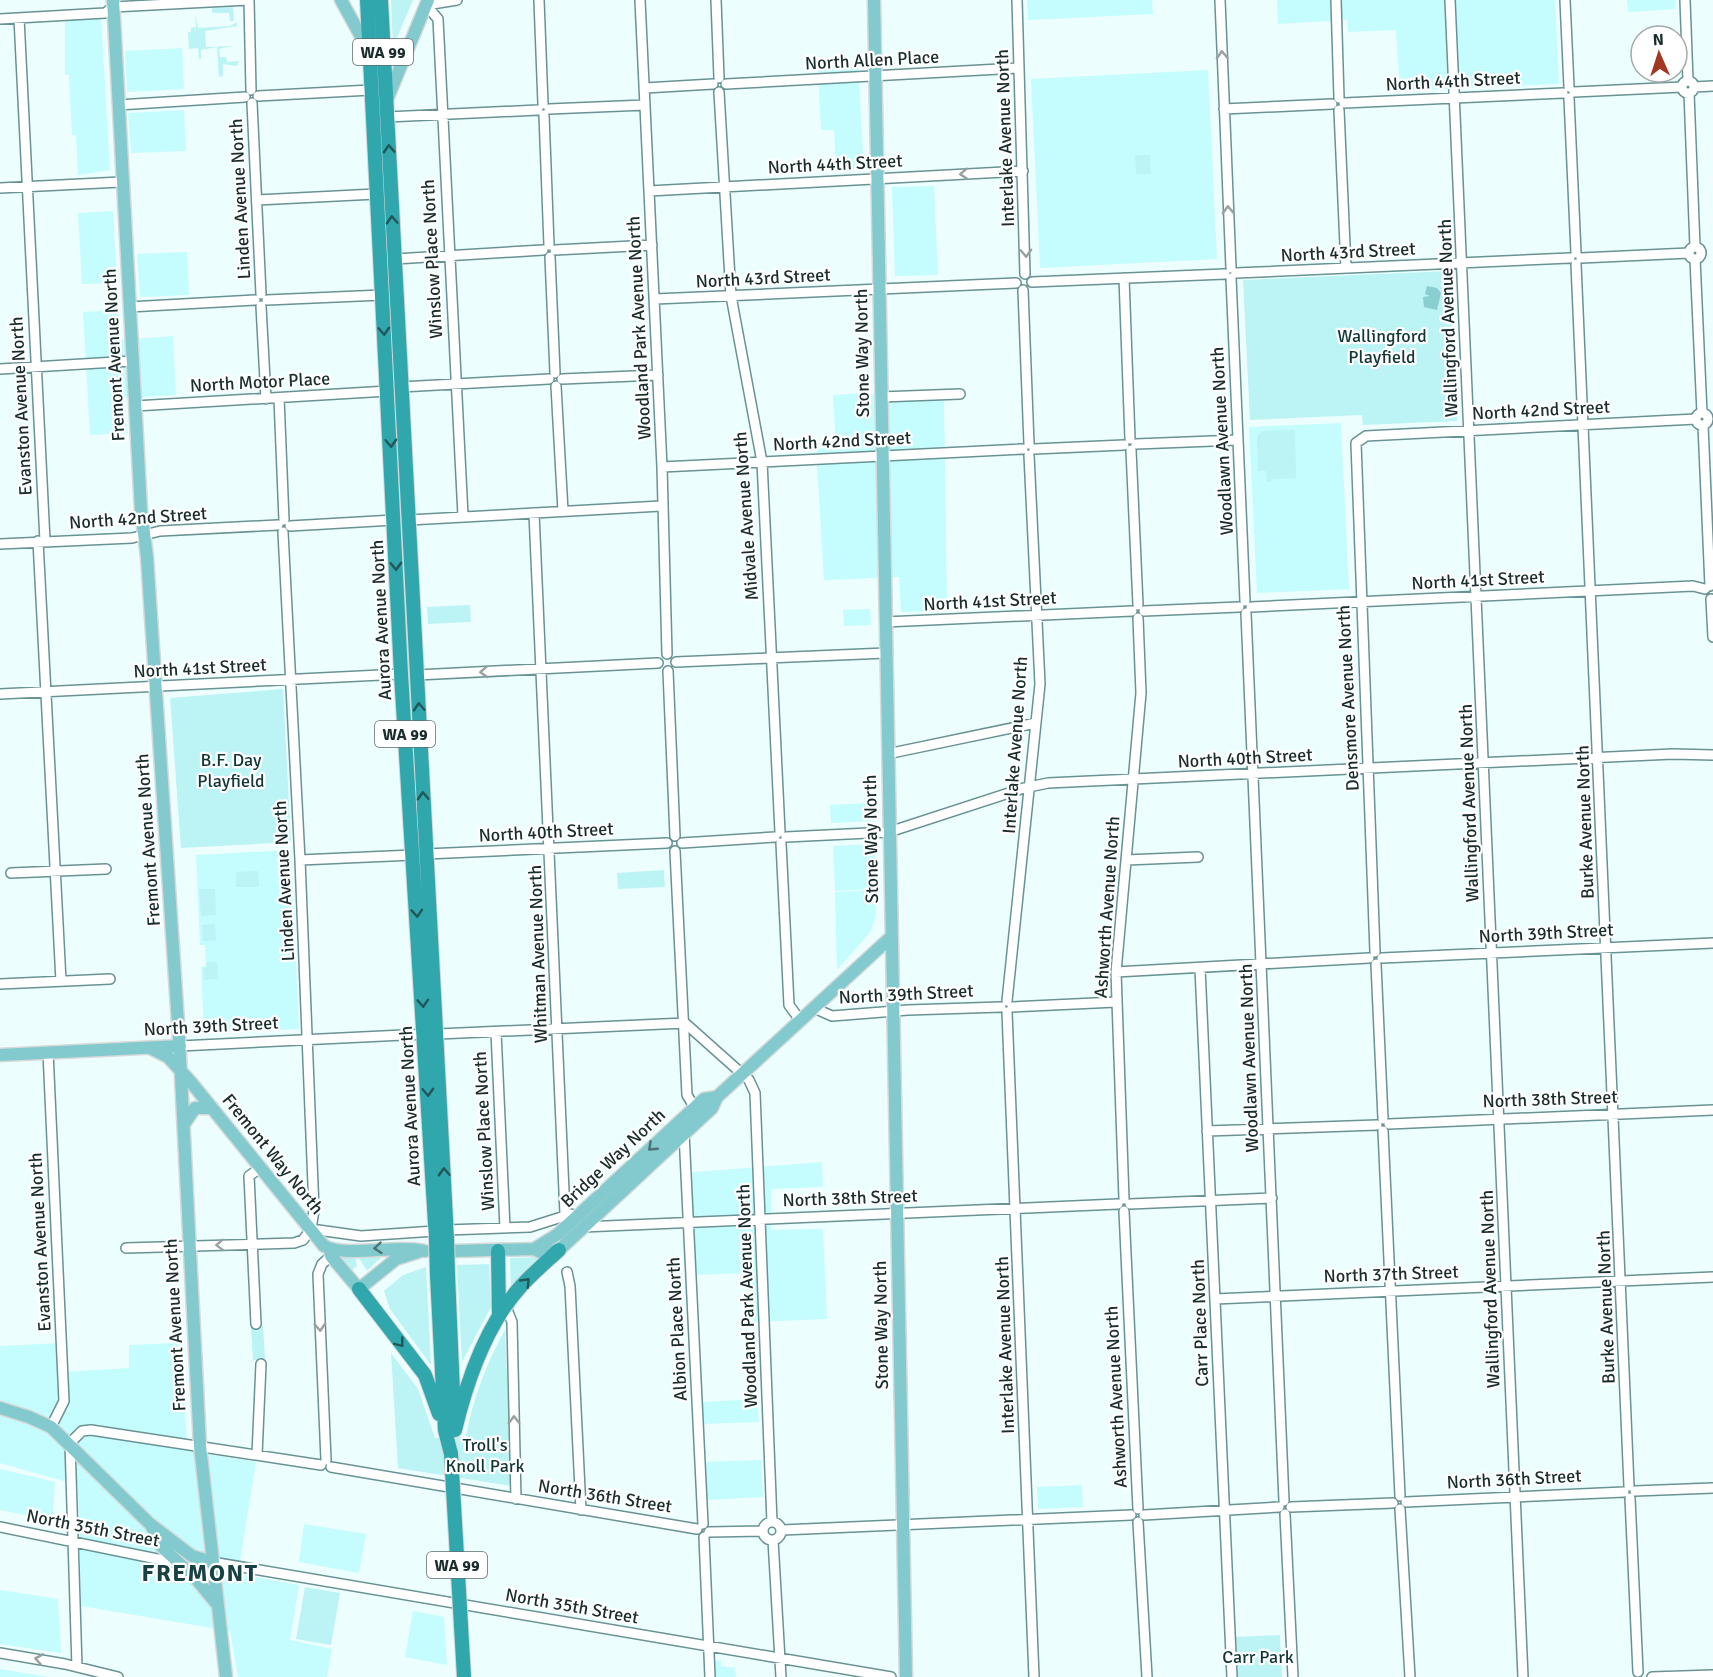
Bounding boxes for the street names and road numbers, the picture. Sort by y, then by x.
road number: WA 99 [353,39,413,65]
street label: North Allen Place [804,45,940,75]
street label: Interlake Avenue North [991,49,1019,227]
street label: North 44th Street [1385,66,1521,96]
street label: Linden Avenue North [225,118,255,280]
street label: North 44th Street [767,149,903,179]
street label: Winslow Place North [417,179,447,339]
street label: Woodland Park Avenue North [622,216,656,440]
street label: Wallingford Avenue North [1434,218,1462,418]
street label: North 43rd Street [1280,237,1416,267]
street label: North 43rd Street [695,263,831,293]
street label: Fremont Avenue North [98,268,130,442]
street label: Stone Way North [850,288,874,418]
street label: Evanston Avenue North [5,316,37,496]
street label: Woodlawn Avenue North [1206,346,1238,536]
street label: North Motor Place [189,367,331,397]
street label: North 42nd Street [1471,395,1611,425]
street label: North 42nd Street [772,426,912,456]
street label: Midvale Avenue North [729,431,763,601]
street label: North 42nd Street [68,502,208,534]
street label: Aurora Avenue North [366,539,396,701]
street label: North 41st Street [1411,566,1545,594]
street label: North 41st Street [923,587,1057,615]
street label: Densmore Avenue North [1332,604,1364,792]
street label: North 41st Street [133,654,267,682]
street label: Interlake Avenue North [998,655,1032,835]
street label: Wallingford Avenue North [1455,703,1483,903]
road number: WA 99 [375,721,435,747]
street label: North 40th Street [1177,743,1313,773]
street label: Burke Avenue North [1571,745,1599,899]
street label: Fremont Avenue North [131,753,165,927]
street label: Stone Way North [859,774,883,904]
street label: Linden Avenue North [269,800,299,962]
street label: Ashworth Avenue North [1090,815,1124,999]
street label: North 40th Street [478,817,614,847]
street label: Whitman Avenue North [524,864,552,1044]
street label: North 39th Street [1478,918,1614,948]
street label: Woodlawn Avenue North [1235,963,1263,1153]
street label: North 39th Street [838,979,974,1009]
street label: North 39th Street [143,1011,279,1041]
street label: Aurora Avenue North [395,1025,425,1187]
street label: Winslow Place North [469,1051,499,1211]
street label: North 38th Street [1482,1086,1618,1112]
street label: Fremont Way North [218,1089,328,1219]
street label: Bridge Way North [556,1104,670,1212]
street label: Evanston Avenue North [24,1152,56,1332]
street label: Woodland Park Avenue North [732,1184,762,1408]
street label: North 38th Street [782,1185,918,1211]
street label: Wallingford Avenue North [1476,1189,1504,1389]
street label: Burke Avenue North [1592,1230,1620,1384]
street label: Fremont Avenue North [159,1238,191,1412]
street label: Albion Place North [662,1256,692,1402]
street label: Interlake Avenue North [991,1256,1019,1434]
street label: Carr Place North [1187,1259,1213,1387]
street label: Stone Way North [869,1260,893,1390]
street label: North 37th Street [1323,1261,1459,1287]
street label: Ashworth Avenue North [1100,1305,1132,1489]
street label: North 36th Street [1446,1464,1582,1494]
street label: North 36th Street [537,1475,673,1517]
street label: North 35th Street [25,1504,161,1552]
road number: WA 99 [427,1552,487,1578]
street label: North 35th Street [504,1583,640,1629]

